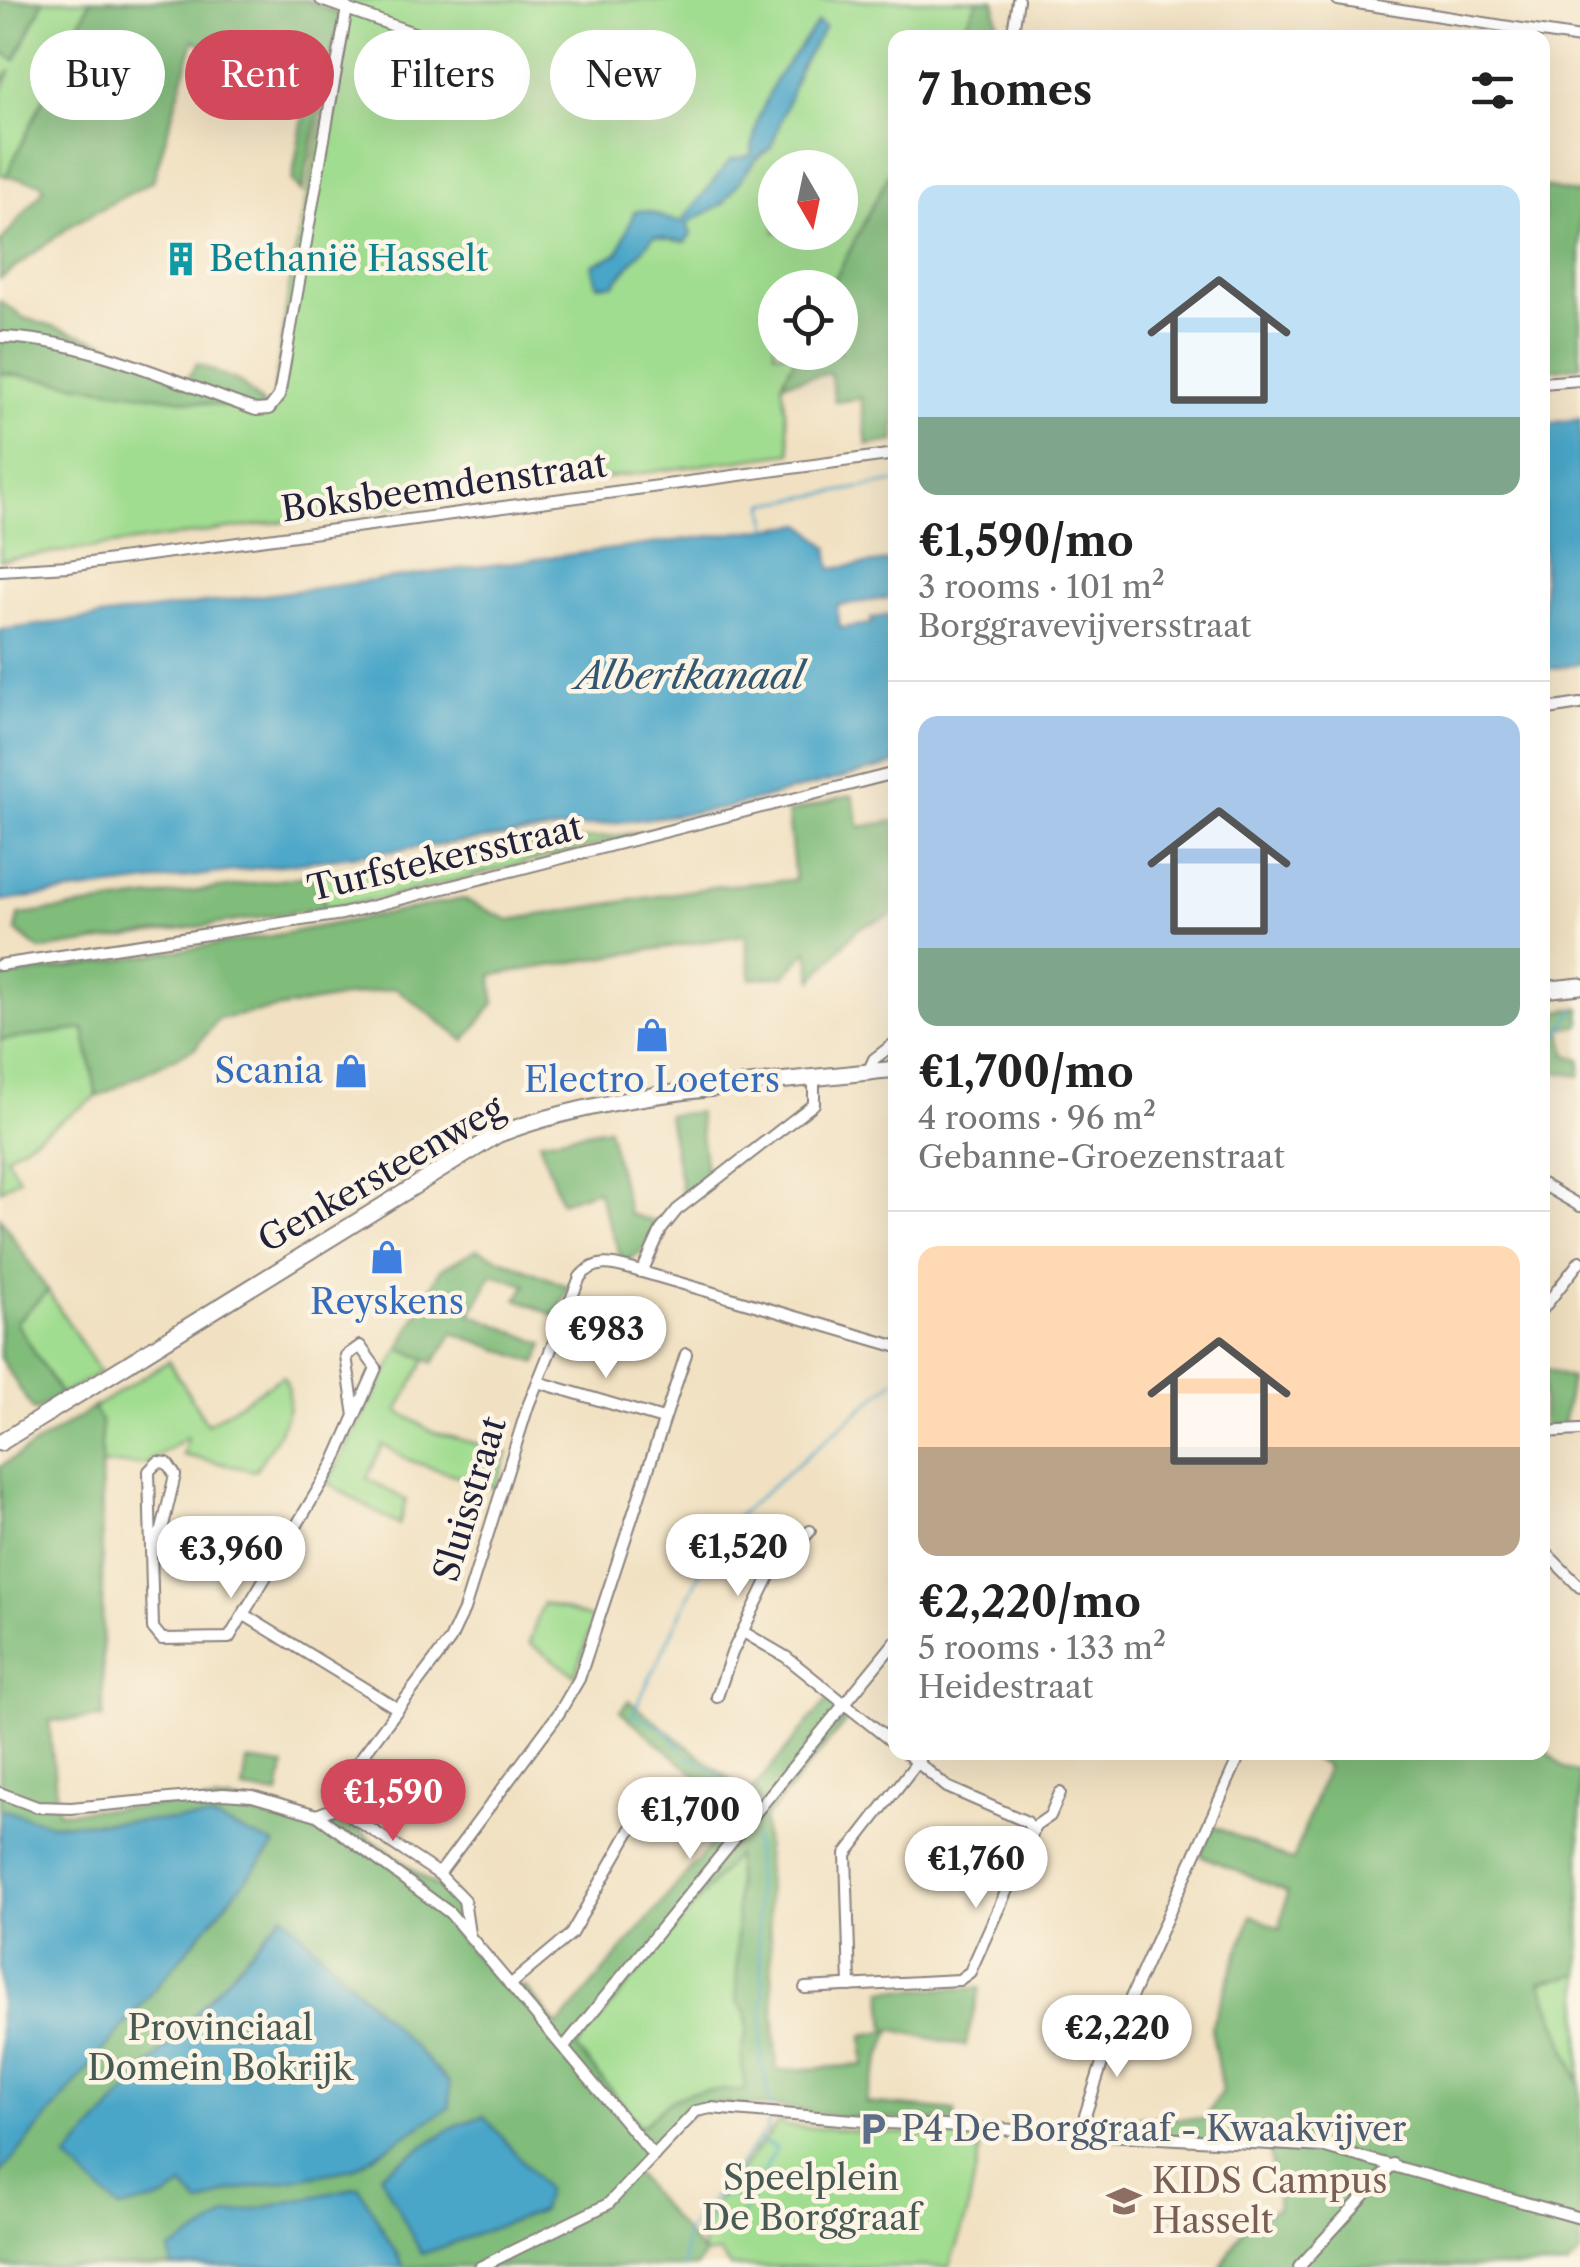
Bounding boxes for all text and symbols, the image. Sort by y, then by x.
chip: Buy [30,30,165,120]
chip: Rent [185,30,334,120]
chip: Filters [354,30,530,120]
chip: New [550,30,696,120]
icon: filters [1465,63,1520,118]
text: 7 homes [918,64,1092,116]
north arrow [758,150,858,250]
map controls [758,150,858,370]
place label: Bethanië Hasselt [209,237,489,280]
building icon: Bethanië Hasselt [162,240,200,278]
icon: home [1129,250,1309,430]
button: locate [758,270,858,370]
street label: Boksbeemdenstraat [278,442,610,531]
text: €1,590/mo [918,515,1134,567]
text: 3 rooms · 101 m² [918,567,1165,606]
text: Borggravevijversstraat [918,606,1251,645]
water label: Albertkanaal [570,652,808,699]
icon: home [1129,781,1309,961]
street label: Turfstekersstraat [303,805,587,910]
shop icon: Electro Loeters [633,1016,671,1054]
text: €1,700/mo [918,1046,1134,1098]
place label: Scania [214,1049,324,1092]
shop icon: Scania [332,1052,370,1090]
place label: Electro Loeters [524,1058,780,1101]
street label: Genkersteenweg [250,1086,512,1261]
text: 4 rooms · 96 m² [918,1098,1156,1137]
text: Gebanne-Groezenstraat [918,1137,1285,1176]
shop icon: Reyskens [368,1238,406,1276]
place label: Reyskens [310,1280,464,1323]
pin: €983 [547,1296,665,1381]
text: €983 [567,1309,645,1348]
icon: home [1129,1311,1309,1491]
street label: Sluisstraat [424,1411,515,1586]
pin: €1,520 [657,1514,819,1599]
pin: €3,960 [150,1516,312,1601]
text: €1,520 [688,1527,788,1566]
text: €3,960 [178,1529,284,1568]
text: €2,220/mo [918,1576,1141,1628]
text: 5 rooms · 133 m² [918,1628,1166,1667]
text: Heidestraat [918,1667,1093,1706]
pin: €1,590 [312,1759,474,1844]
text: €1,590 [343,1772,443,1811]
pin: €1,700 [609,1777,771,1862]
text: €1,700 [640,1790,740,1829]
pin: €1,760 [895,1826,1057,1911]
text: €1,760 [927,1839,1025,1878]
pin: €2,220 [1036,1995,1198,2080]
park label: Provinciaal Domein Bokrijk [87,2006,355,2089]
text: €2,220 [1064,2008,1170,2047]
place label: P4 De Borggraaf - Kwaakvijver [901,2107,1407,2150]
parking icon: P4 De Borggraaf - Kwaakvijver [854,2110,892,2148]
park label: Speelplein De Borggraaf [702,2156,924,2239]
place label: KIDS Campus Hasselt [1152,2159,1387,2242]
school or university icon: KIDS Campus Hasselt [1105,2182,1143,2220]

